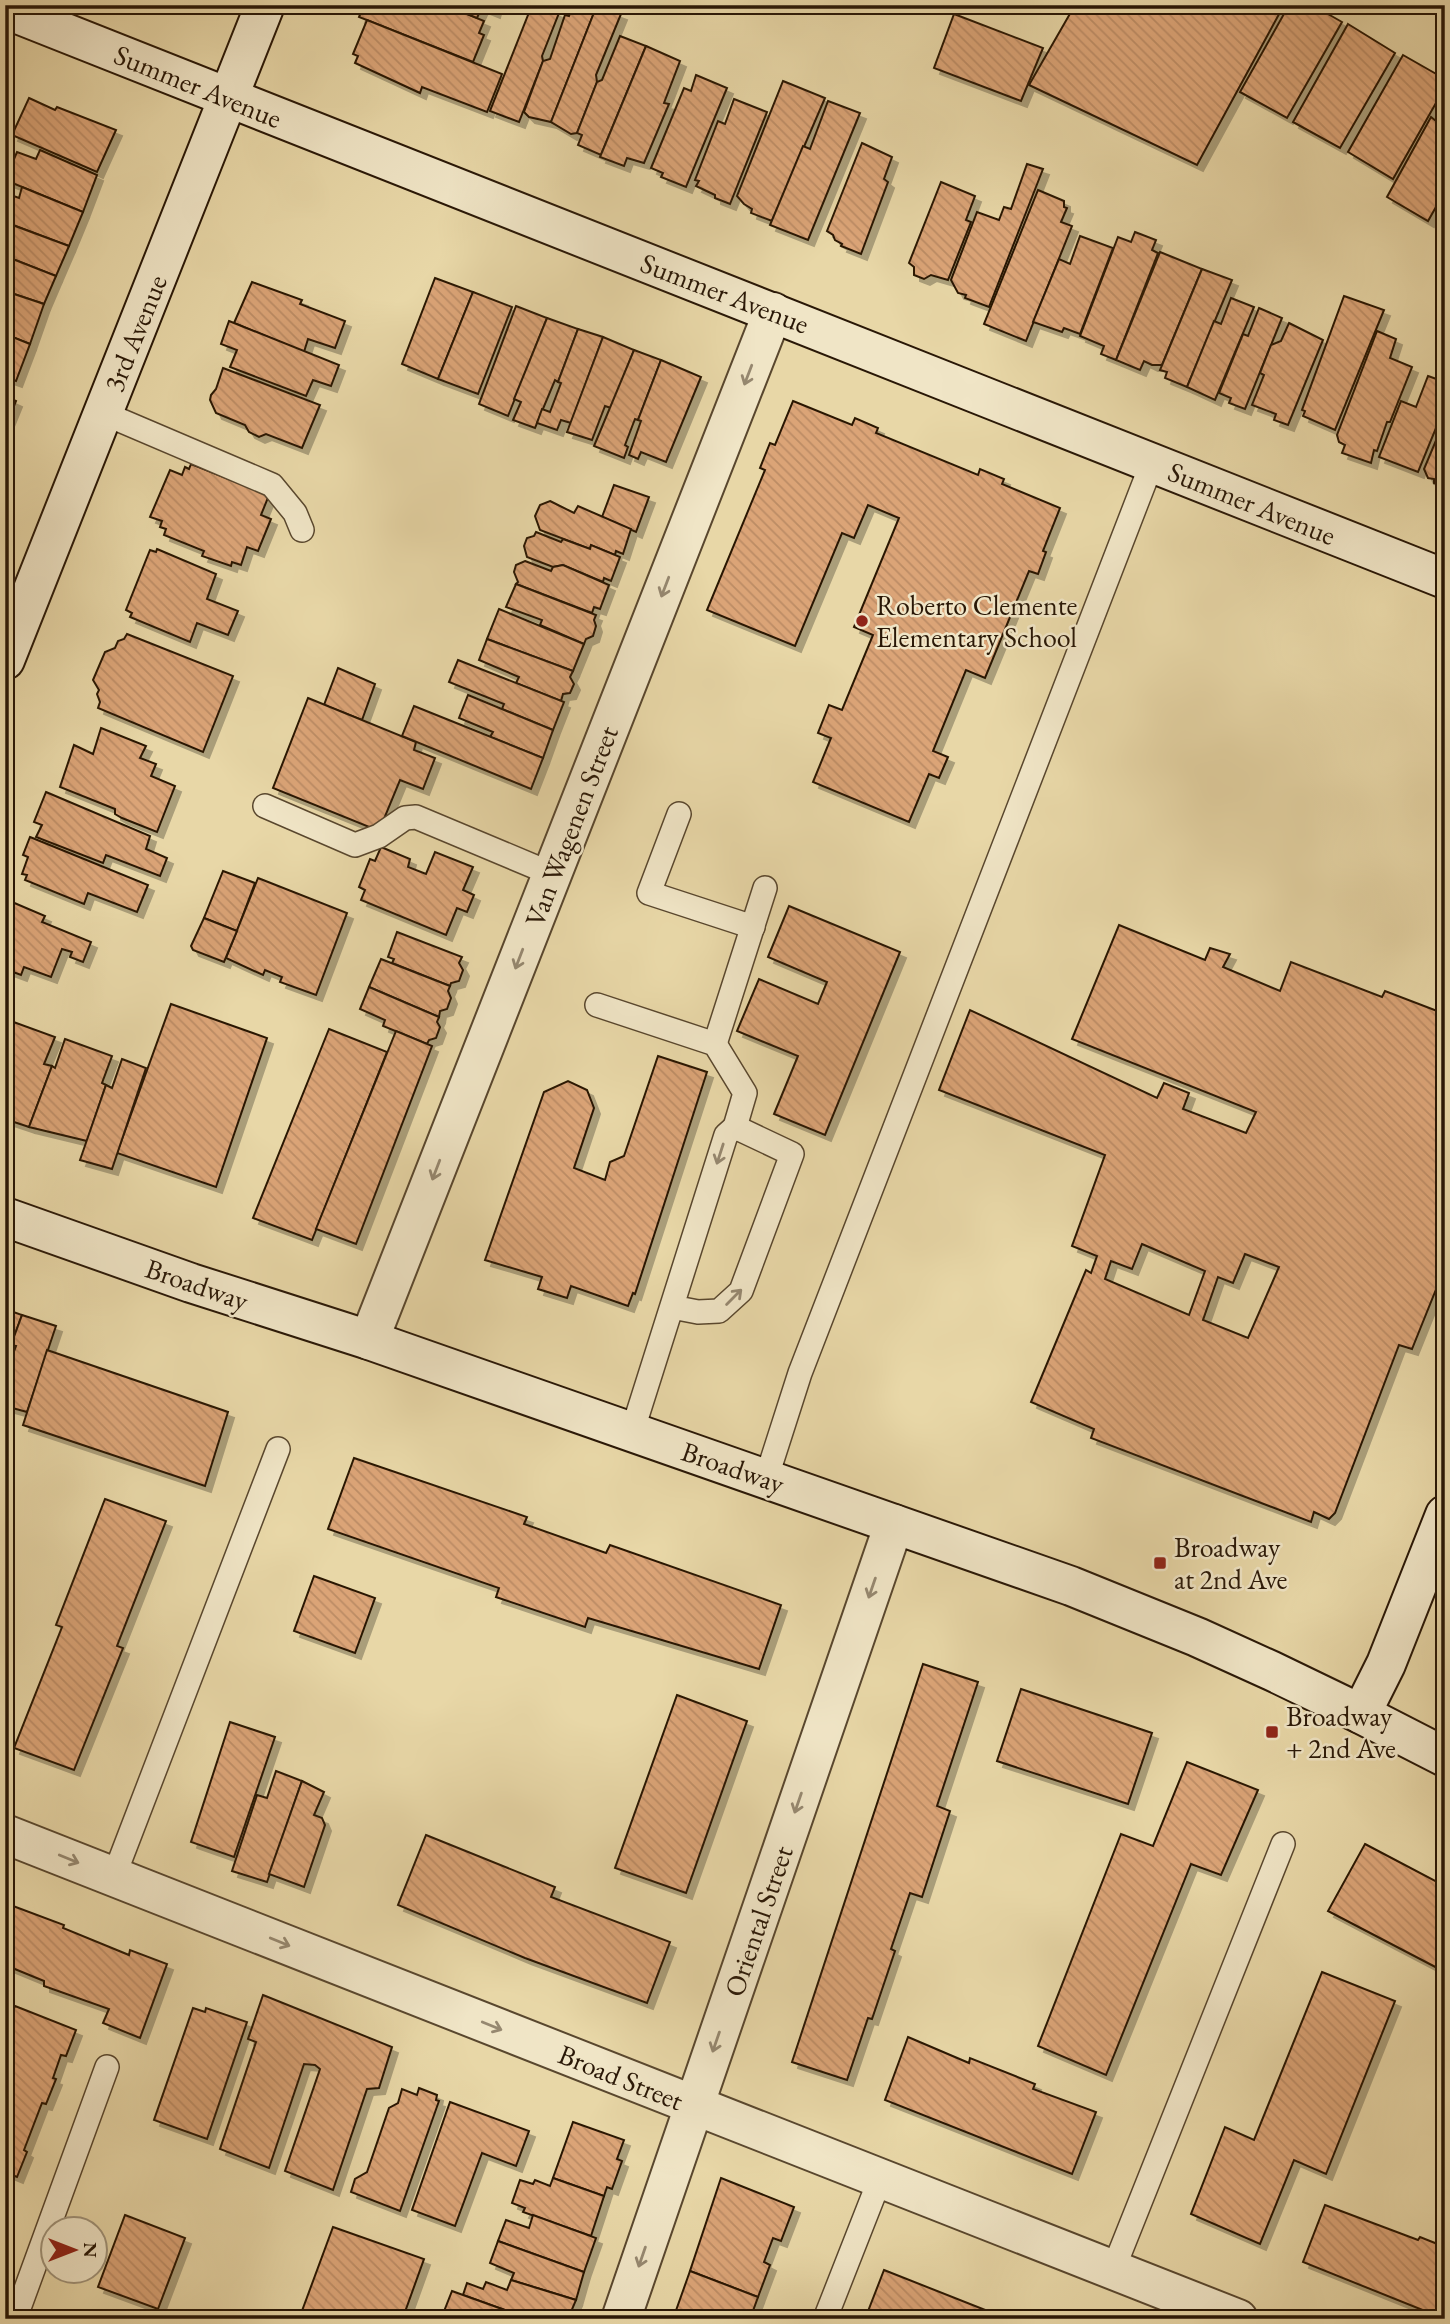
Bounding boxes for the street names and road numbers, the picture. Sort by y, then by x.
street label: Summer Avenue [109,36,287,136]
street label: Summer Avenue [636,244,814,342]
street label: 3rd Avenue [95,269,175,397]
street label: Summer Avenue [1163,453,1341,553]
street label: Van Wagenen Street [516,720,626,932]
street label: Broadway [141,1250,254,1319]
street label: Broadway [677,1433,790,1502]
street label: Oriental Street [715,1841,801,2001]
street label: Broad Street [553,2036,689,2118]

